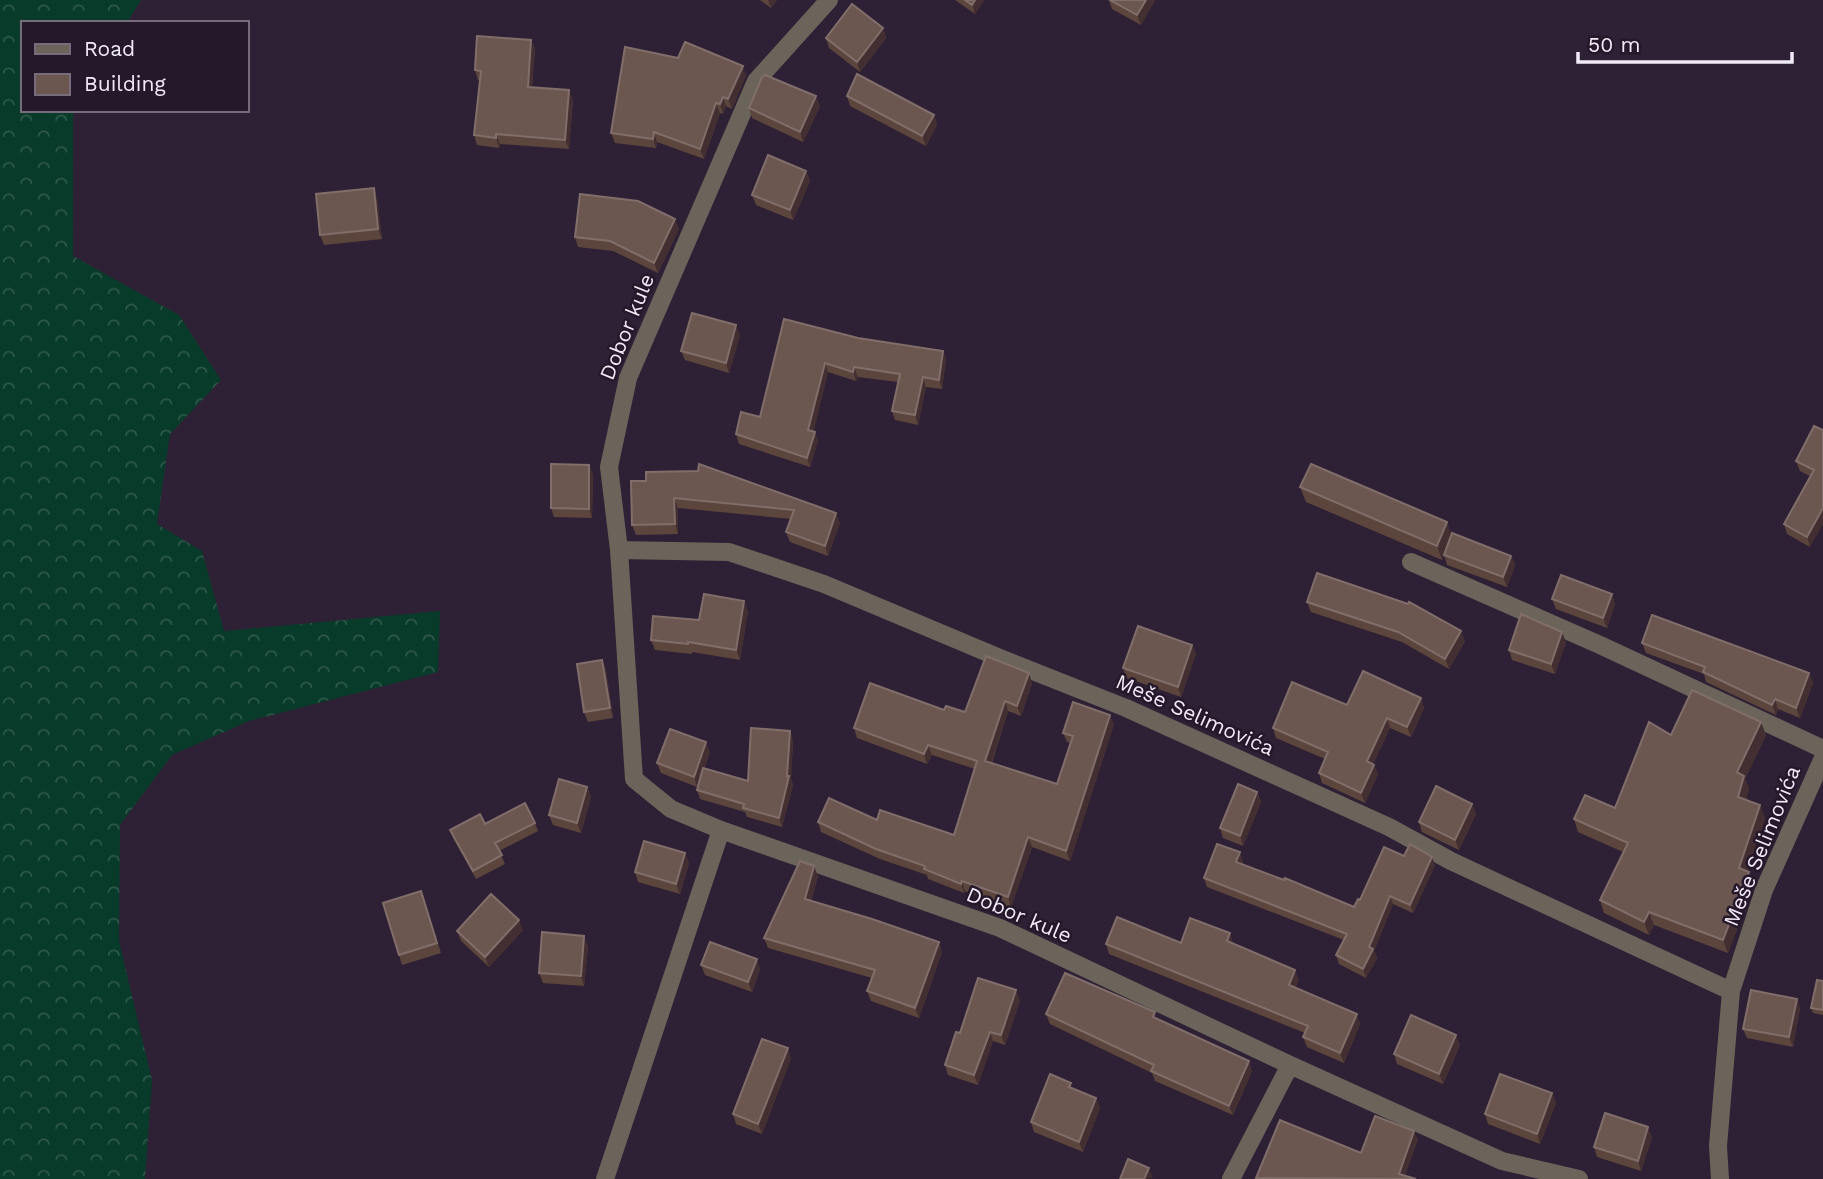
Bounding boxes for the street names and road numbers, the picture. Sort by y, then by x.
street label: Dobor kule [594,270,659,383]
street label: Meše Selimovića [1112,668,1278,761]
street label: Meše Selimovića [1718,762,1805,930]
street label: Dobor kule [963,881,1076,948]

